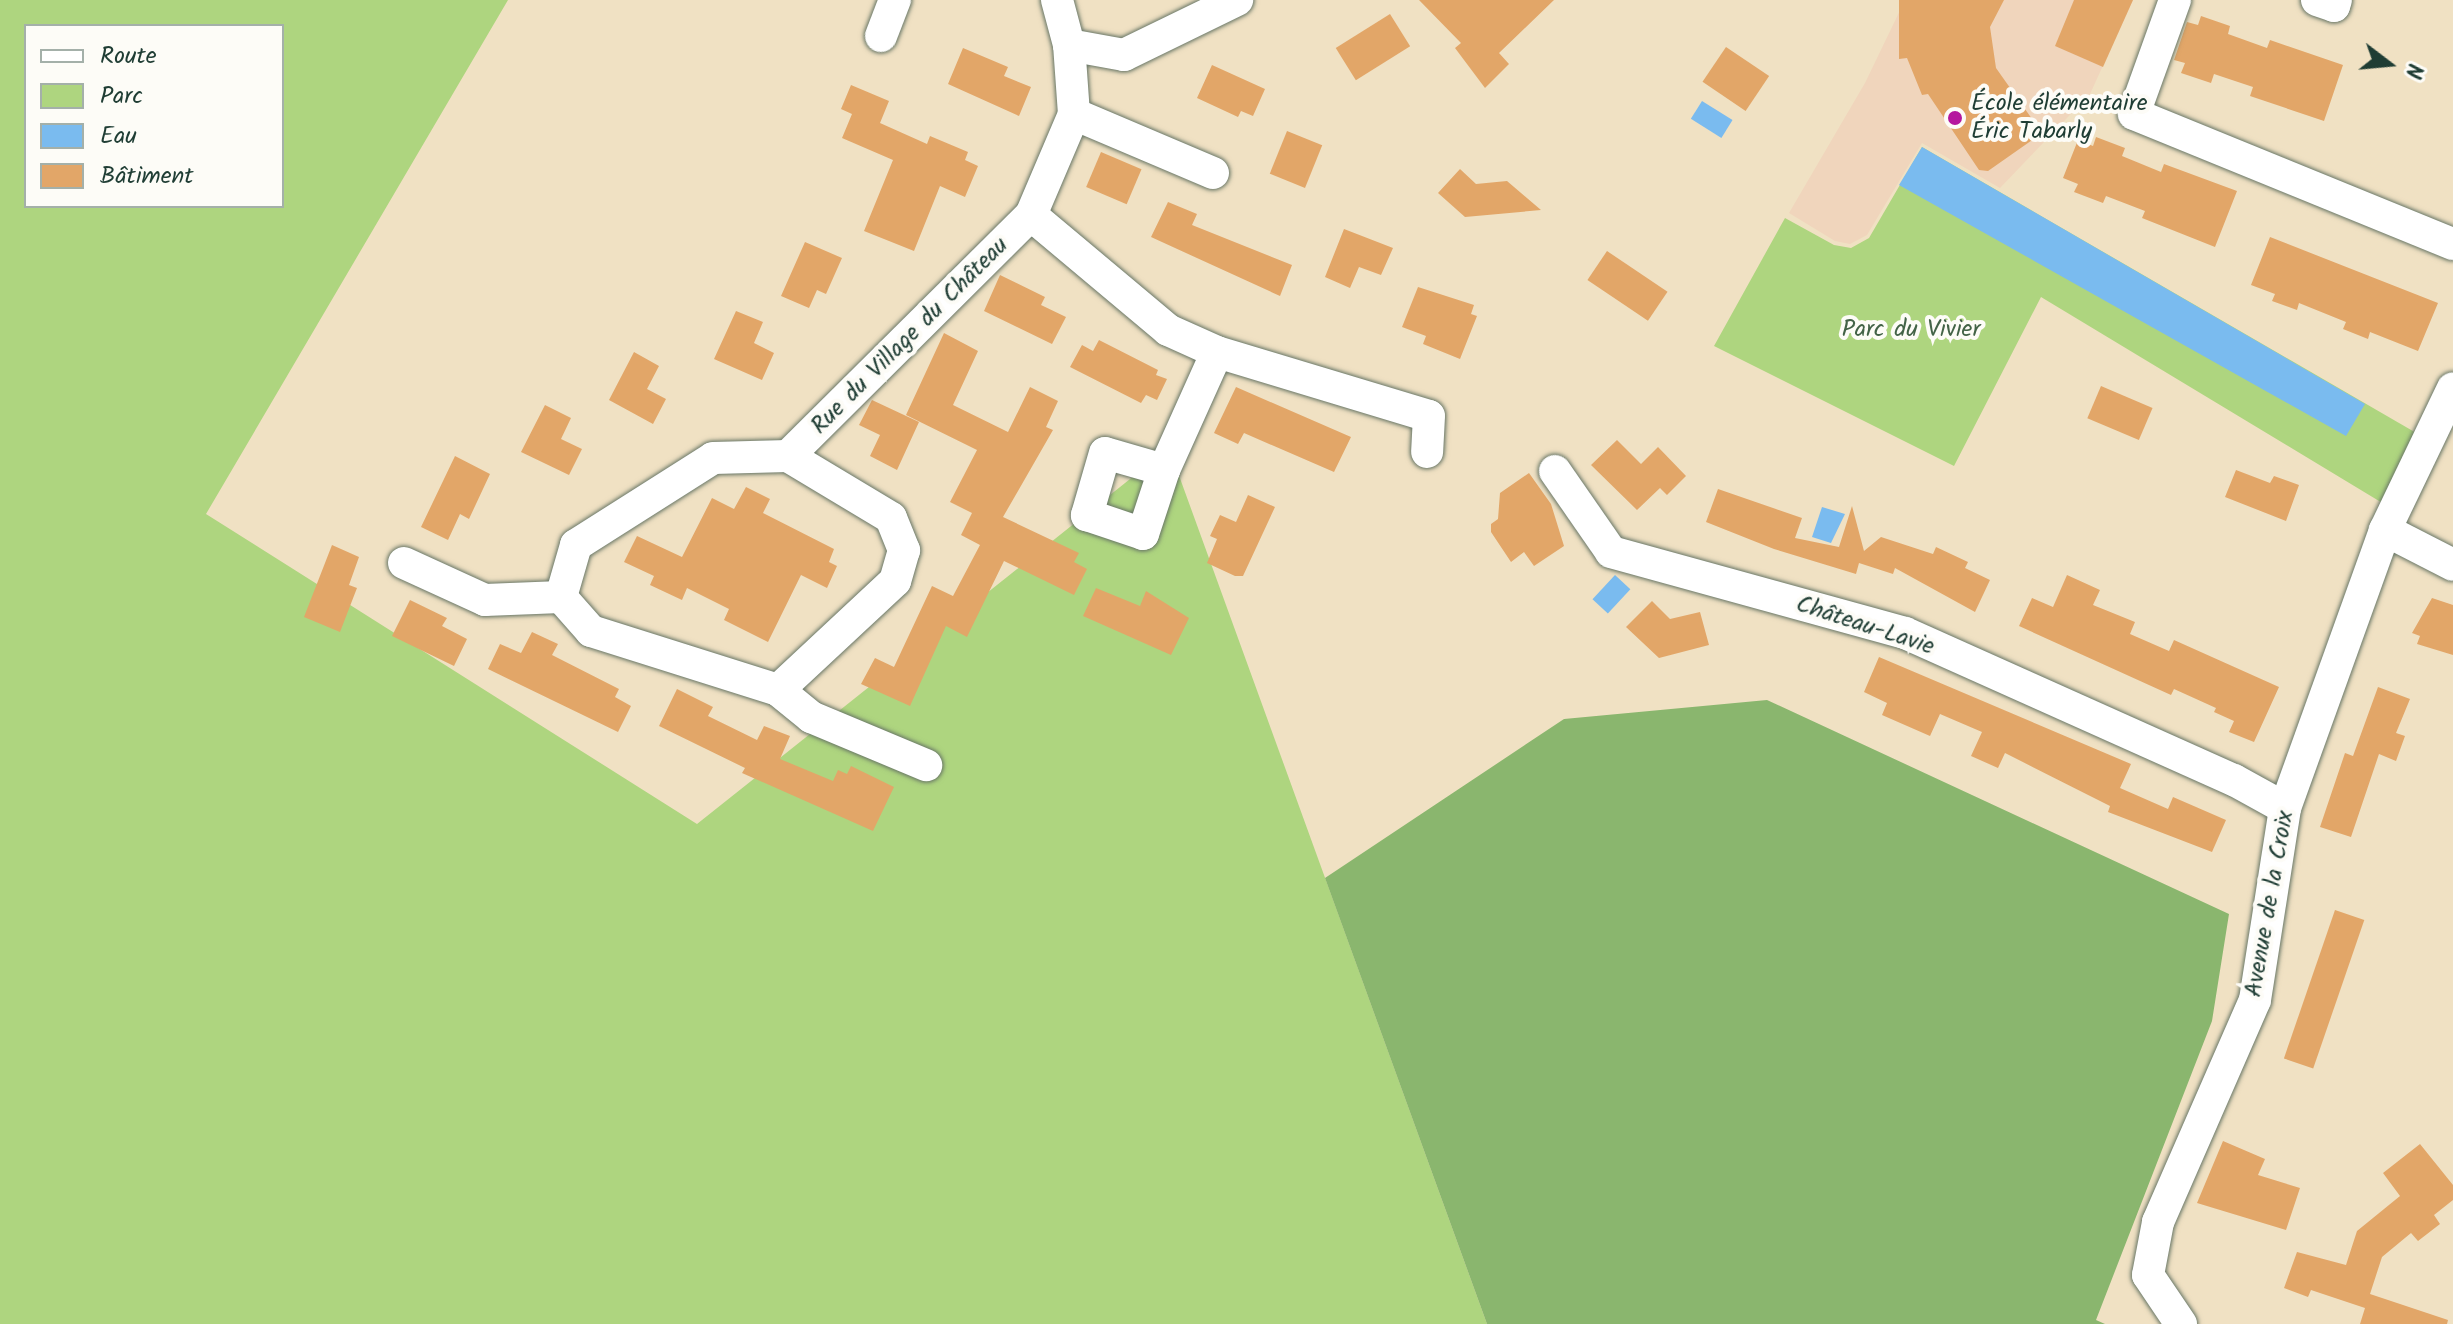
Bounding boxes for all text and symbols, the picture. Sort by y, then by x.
legend [24,24,284,208]
north arrow [2349,24,2429,104]
text: Route [100,37,157,76]
text: N [2394,59,2431,82]
text: Parc [100,77,143,116]
place label: École élémentaire Éric Tabarly [1971,90,2147,146]
marker: École élémentaire Éric Tabarly [1946,109,1964,127]
text: Eau [100,117,137,156]
text: Bâtiment [100,157,194,196]
street label: Rue du Village du Château [805,231,1015,441]
park label: Parc du Vivier [1842,316,1980,344]
street label: Château-Lavie [1792,590,1938,662]
street label: Avenue de la Croix [2239,809,2301,999]

